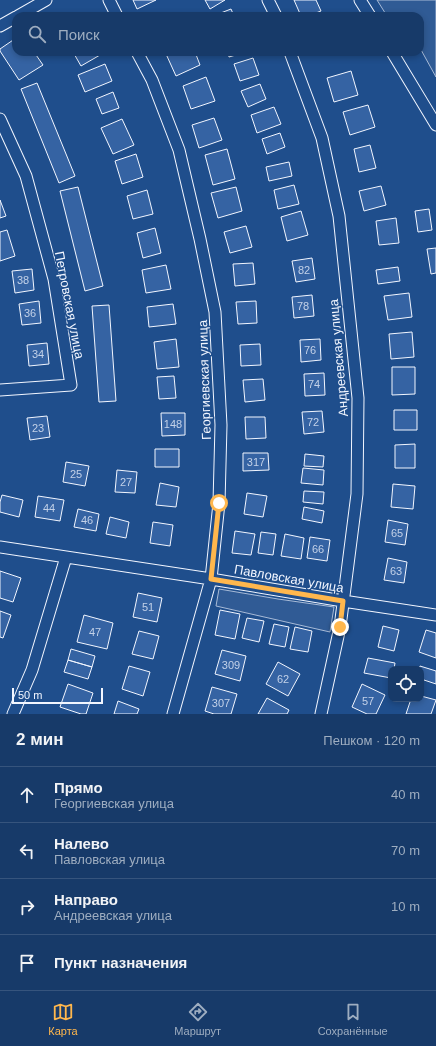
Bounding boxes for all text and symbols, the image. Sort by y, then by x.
search box [12,12,424,56]
icon: search [26,23,48,45]
text: Поиск [58,26,100,43]
street label: Петровская улица [52,250,87,361]
house number: 82 [298,264,310,276]
house number: 38 [17,274,29,286]
street label: Андреевская улица [326,298,351,417]
house number: 78 [297,300,309,312]
house number: 36 [24,307,36,319]
street label: Георгиевская улица [195,319,214,440]
house number: 76 [304,344,316,356]
house number: 34 [32,348,44,360]
house number: 74 [308,378,320,390]
house number: 72 [307,416,319,428]
house number: 148 [164,418,182,430]
house number: 23 [32,422,44,434]
house number: 317 [247,456,265,468]
house number: 25 [70,468,82,480]
house number: 27 [120,476,132,488]
route start [210,494,228,512]
house number: 44 [43,502,55,514]
house number: 46 [81,514,93,526]
house number: 65 [391,527,403,539]
house number: 66 [312,543,324,555]
street label: Павловская улица [233,561,346,596]
house number: 63 [390,565,402,577]
house number: 51 [142,601,154,613]
route end [331,618,349,636]
house number: 47 [89,626,101,638]
house number: 309 [222,659,240,671]
map controls [388,666,424,702]
button: locate [388,666,424,702]
house number: 62 [277,673,289,685]
scale bar [12,686,103,705]
text: 50 m [18,689,42,701]
house number: 57 [362,695,374,707]
house number: 307 [212,697,230,709]
text: 2 мин [16,730,63,749]
text: Пешком · 120 m [323,733,420,748]
text: Прямо [54,779,103,796]
icon: ahead [16,784,38,806]
text: 40 m [391,787,420,802]
text: Георгиевская улица [54,796,174,811]
text: Налево [54,835,109,852]
icon: left [16,840,38,862]
text: 70 m [391,843,420,858]
text: Павловская улица [54,852,165,867]
text: Направо [54,891,118,908]
icon: right [16,896,38,918]
text: 10 m [391,899,420,914]
text: Андреевская улица [54,908,172,923]
icon: arrive [16,952,38,974]
text: Пункт назначения [54,954,187,971]
tab: Карта [48,1001,78,1037]
tab: Маршрут [174,1001,221,1037]
tab: Сохранённые [318,1001,388,1037]

